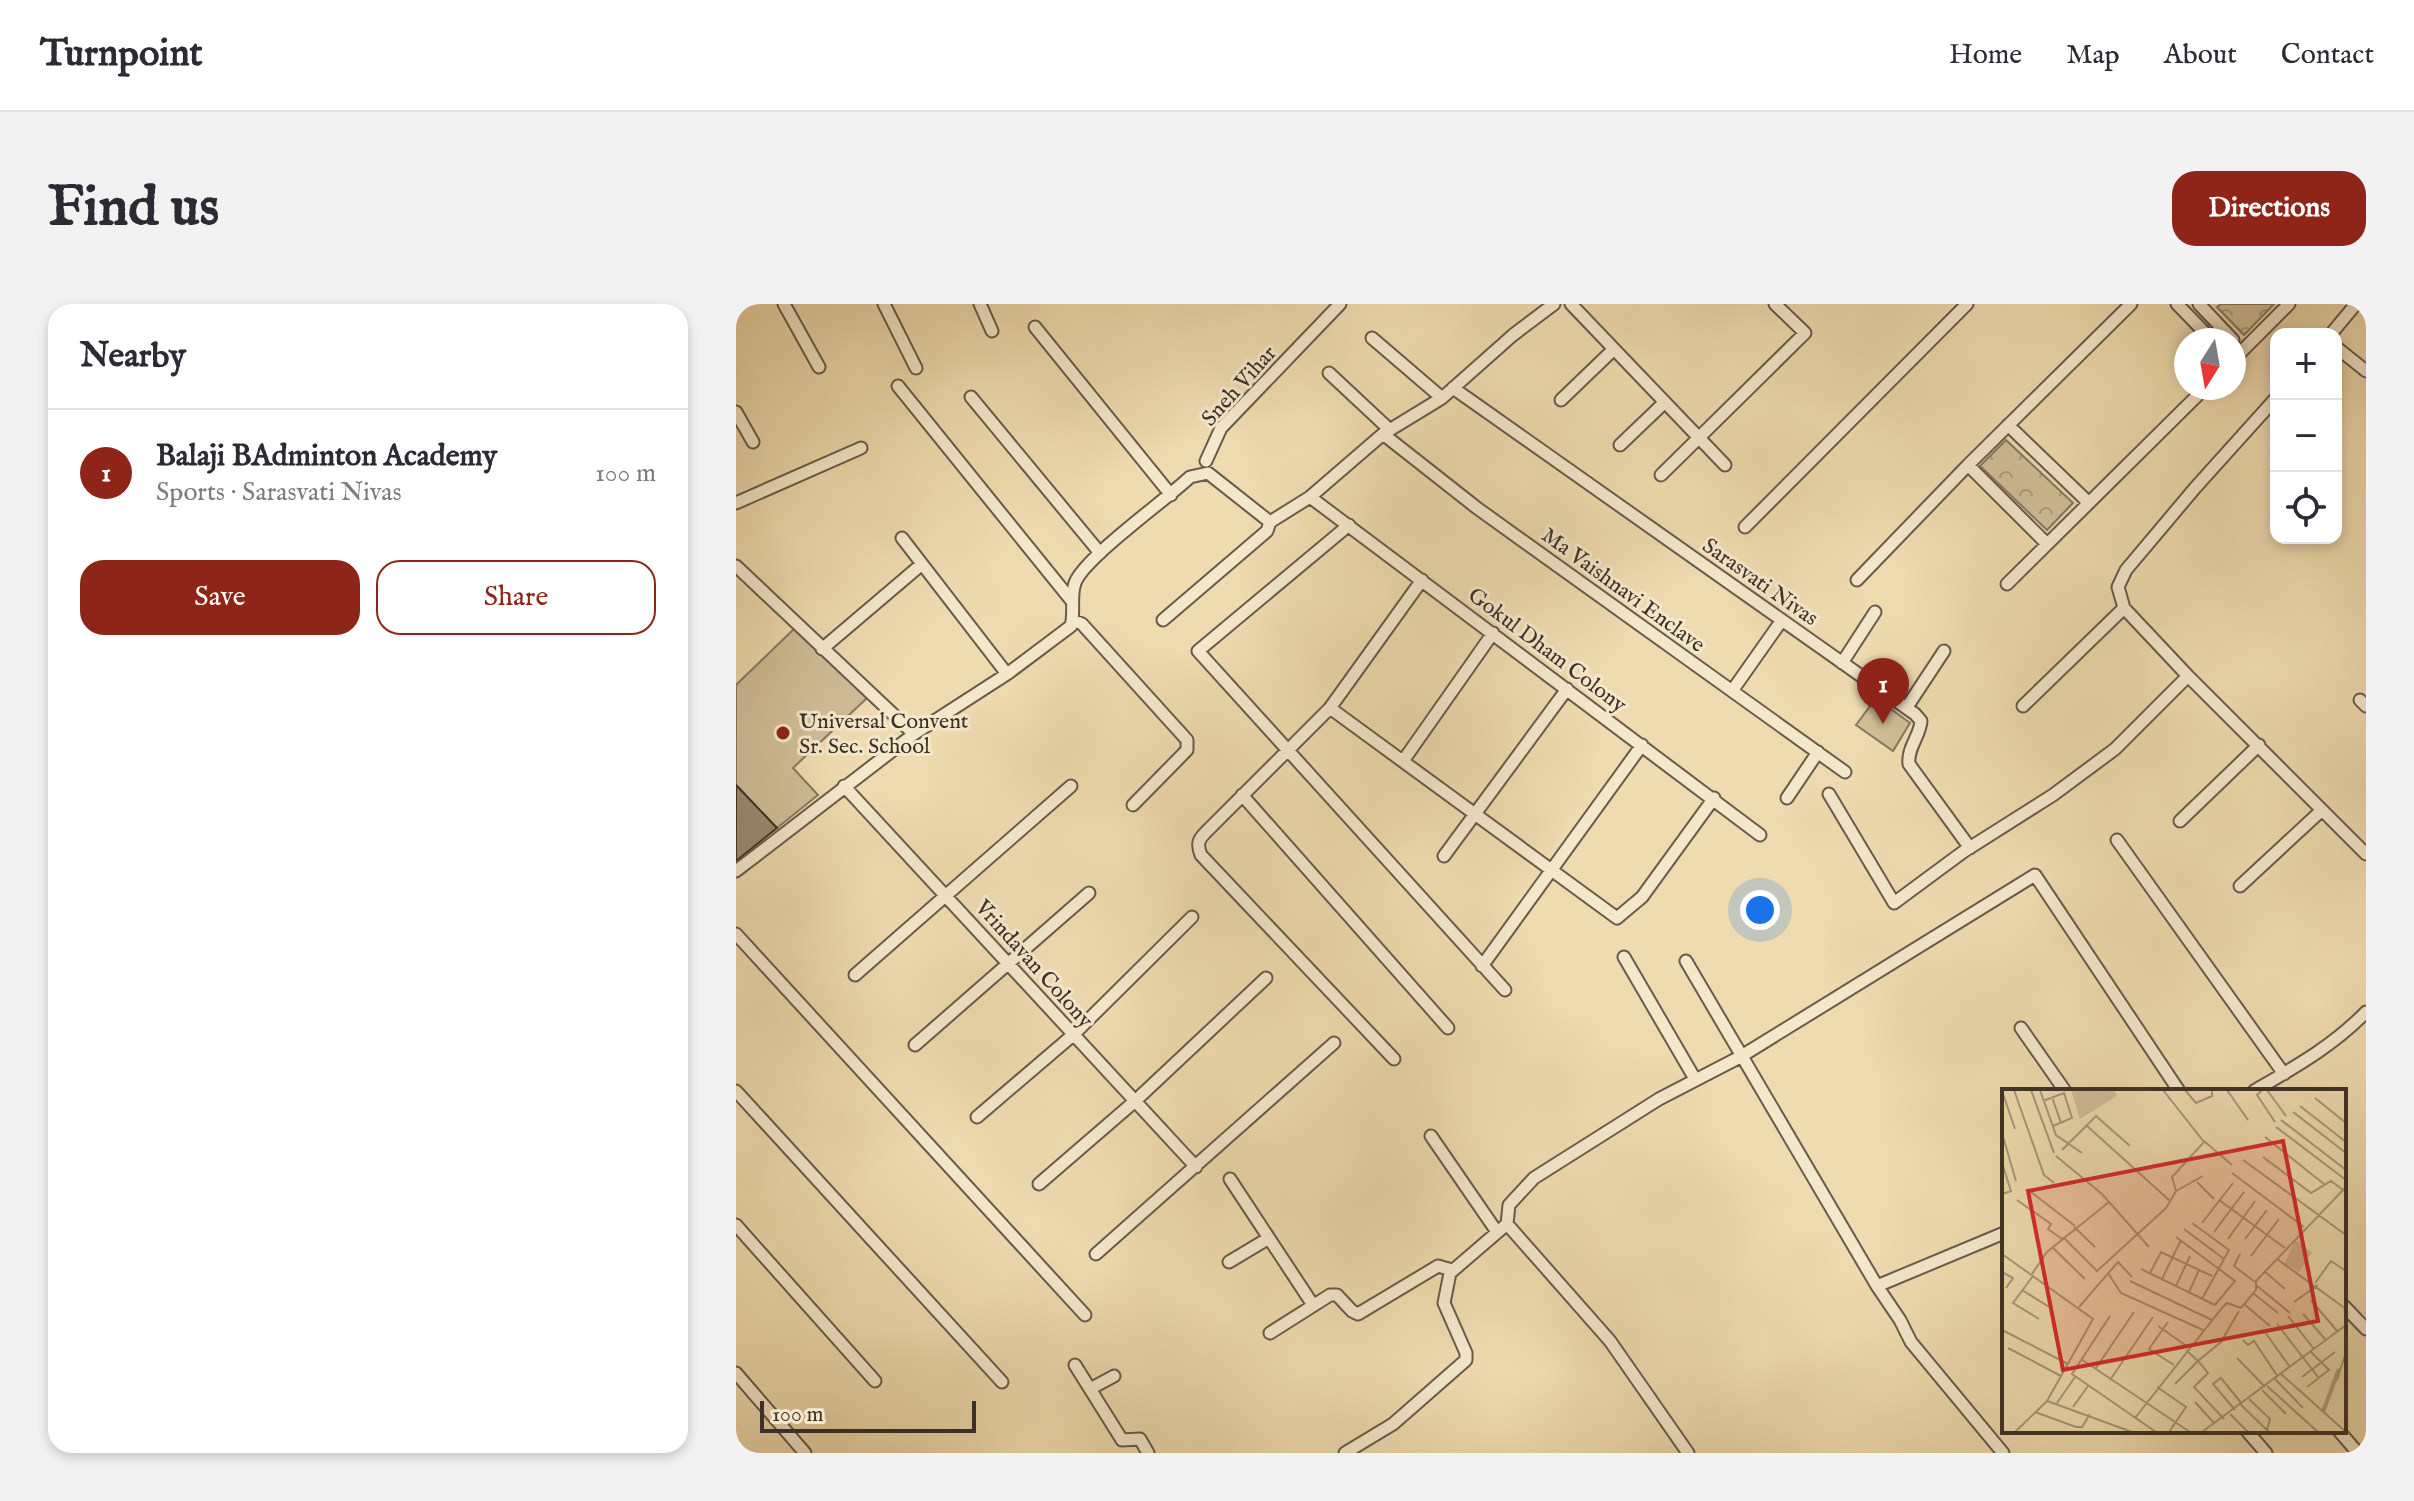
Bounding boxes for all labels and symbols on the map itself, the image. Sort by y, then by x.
north arrow [2174,328,2246,400]
street label: Sneh Vihar [1196,340,1283,433]
street label: Ma Vaishnavi Enclave [1535,522,1710,659]
street label: Sarasvati Nivas [1696,532,1823,633]
street label: Gokul Dham Colony [1462,582,1632,720]
pin: 1 [1857,658,1909,724]
place label: Universal Convent Sr. Sec. School [799,708,969,761]
marker: Universal Convent Sr. Sec. School [774,724,792,742]
your location [1740,890,1780,930]
street label: Vrindavan Colony [968,894,1099,1034]
inset map [2002,1089,2346,1433]
scale bar [760,1397,976,1433]

